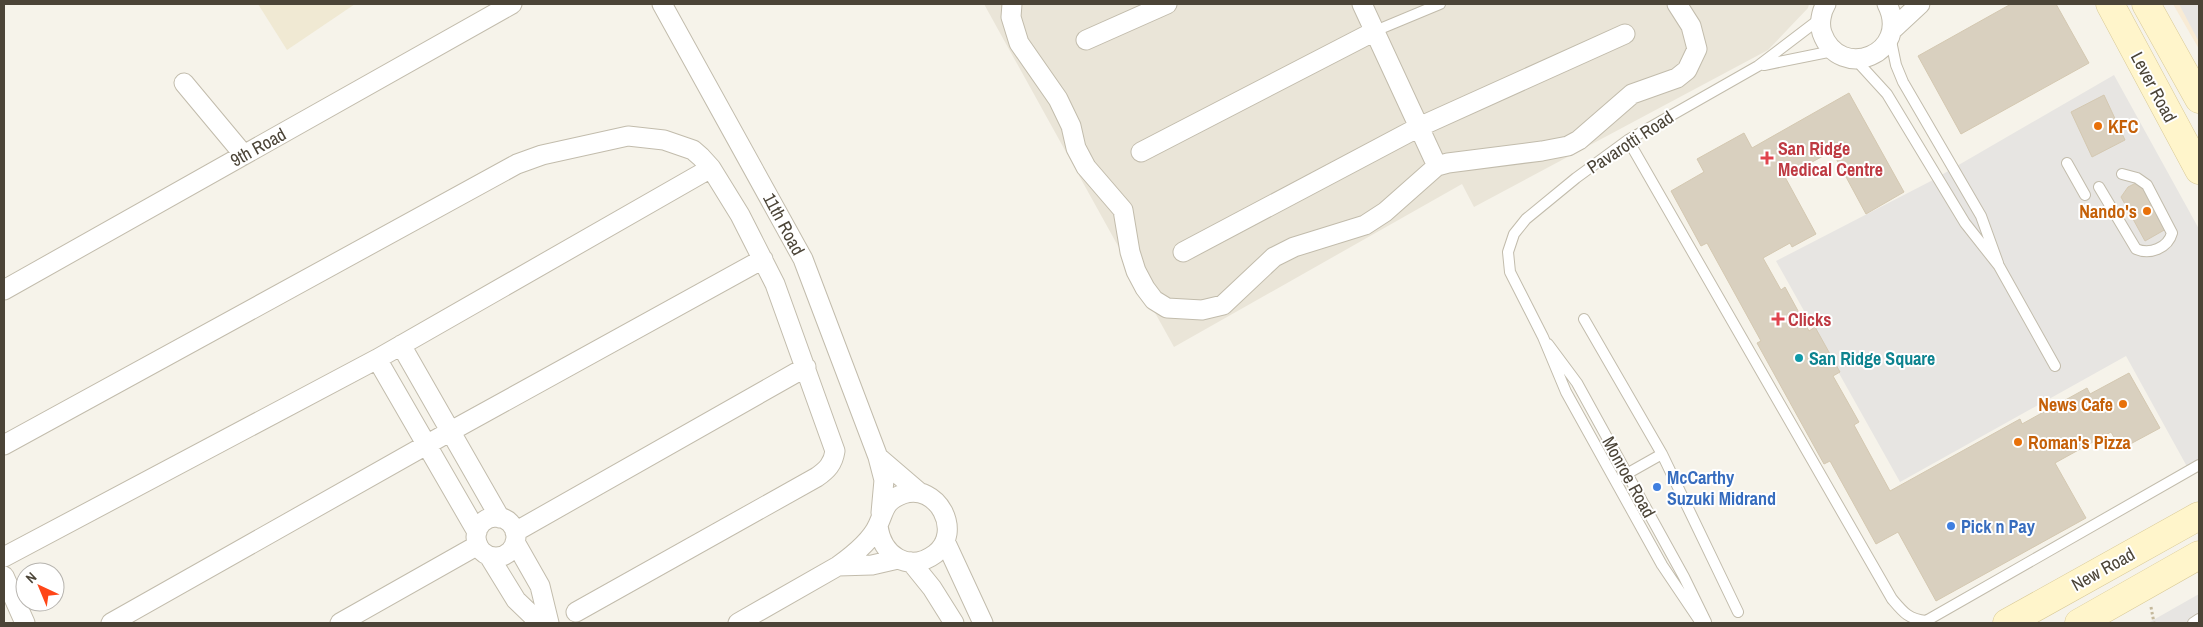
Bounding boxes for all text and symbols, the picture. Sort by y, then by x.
street label: Lever Road [2125,47,2183,127]
street label: Pavarotti Road [1582,105,1678,179]
place label: KFC [2108,114,2139,139]
marker: KFC [2092,120,2104,132]
street label: 9th Road [226,122,290,172]
place label: San Ridge Medical Centre [1778,136,1883,182]
marker: San Ridge Medical Centre [1760,151,1774,165]
street label: 11th Road [757,189,811,259]
place label: Nando's [2079,199,2137,224]
marker: Nando's [2141,205,2153,217]
place label: Clicks [1788,307,1832,332]
marker: Clicks [1772,313,1784,325]
place label: San Ridge Square [1809,346,1935,371]
marker: San Ridge Square [1793,352,1805,364]
place label: News Cafe [2038,392,2113,417]
marker: News Cafe [2117,398,2129,410]
place label: Roman's Pizza [2028,430,2132,455]
street label: Monroe Road [1596,432,1662,522]
marker: Roman's Pizza [2012,436,2024,448]
place label: McCarthy Suzuki Midrand [1667,465,1776,511]
marker: McCarthy Suzuki Midrand [1651,481,1663,493]
place label: Pick n Pay [1961,514,2036,539]
marker: Pick n Pay [1945,520,1957,532]
street label: New Road [2067,541,2139,597]
north arrow [15,562,65,612]
text: N [22,568,40,587]

